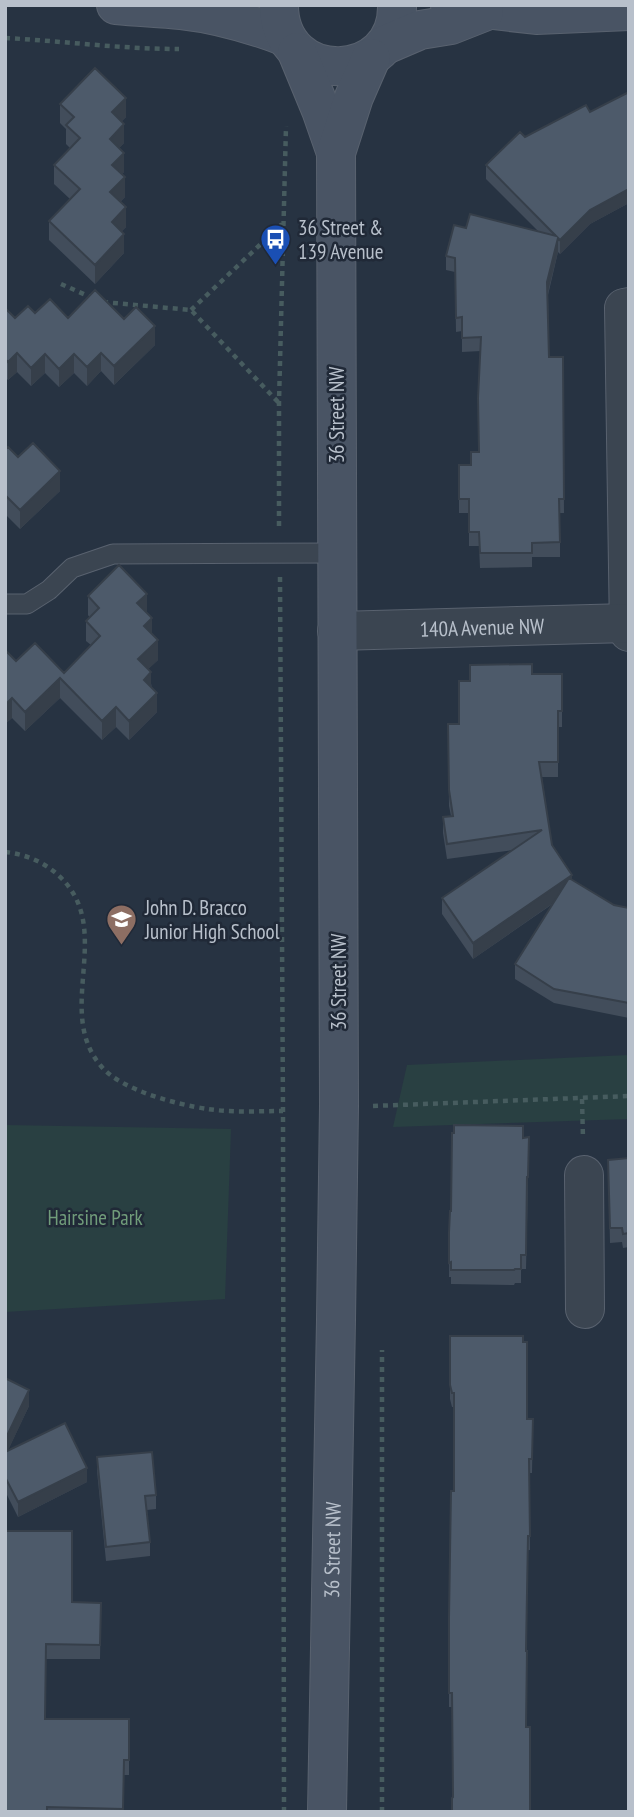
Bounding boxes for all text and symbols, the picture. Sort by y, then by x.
place label: 36 Street & 139 Avenue [298,214,383,265]
bus stop icon: 36 Street & 139 Avenue [258,222,292,266]
street label: 36 Street NW [323,367,350,463]
street label: 140A Avenue NW [419,612,545,642]
place label: John D. Bracco Junior High School [144,894,280,945]
school or university icon: John D. Bracco Junior High School [105,902,139,946]
street label: 36 Street NW [325,934,352,1030]
park label: Hairsine Park [47,1204,143,1231]
street label: 36 Street NW [317,1501,346,1599]

